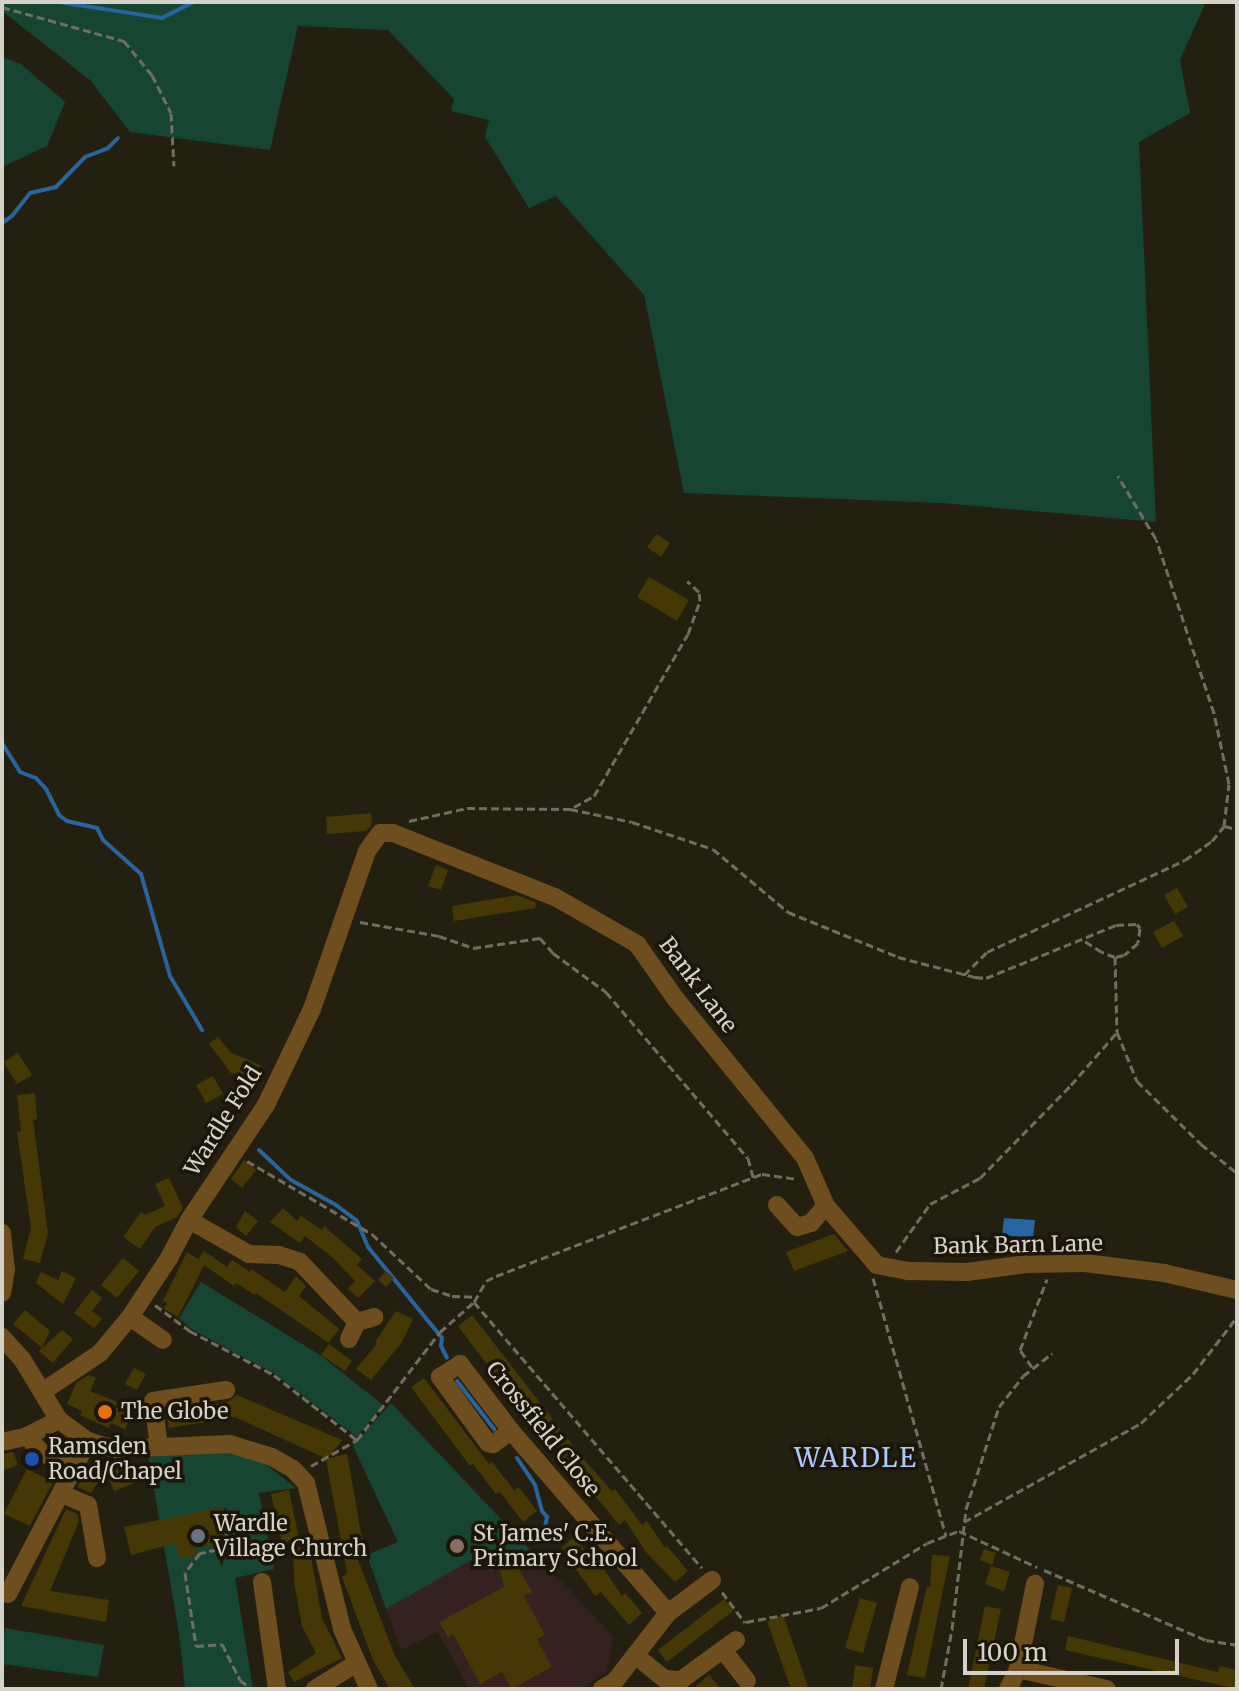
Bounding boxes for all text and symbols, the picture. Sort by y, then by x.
street label: Bank Lane [653,932,743,1038]
street label: Wardle Fold [179,1061,267,1181]
street label: Bank Barn Lane [933,1230,1103,1260]
street label: Crossfield Close [480,1356,606,1502]
place label: The Globe [121,1399,228,1425]
marker: The Globe [96,1403,114,1421]
place label: Ramsden Road/Chapel [48,1433,182,1484]
district label: WARDLE [794,1442,918,1474]
marker: Ramsden Road/Chapel [23,1450,41,1468]
place label: Wardle Village Church [214,1510,367,1562]
place label: St James' C.E. Primary School [473,1520,638,1572]
marker: Wardle Village Church [189,1527,207,1545]
marker: St James' C.E. Primary School [448,1537,466,1555]
scale bar [967,1623,1183,1673]
text: 100 m [977,1637,1047,1668]

